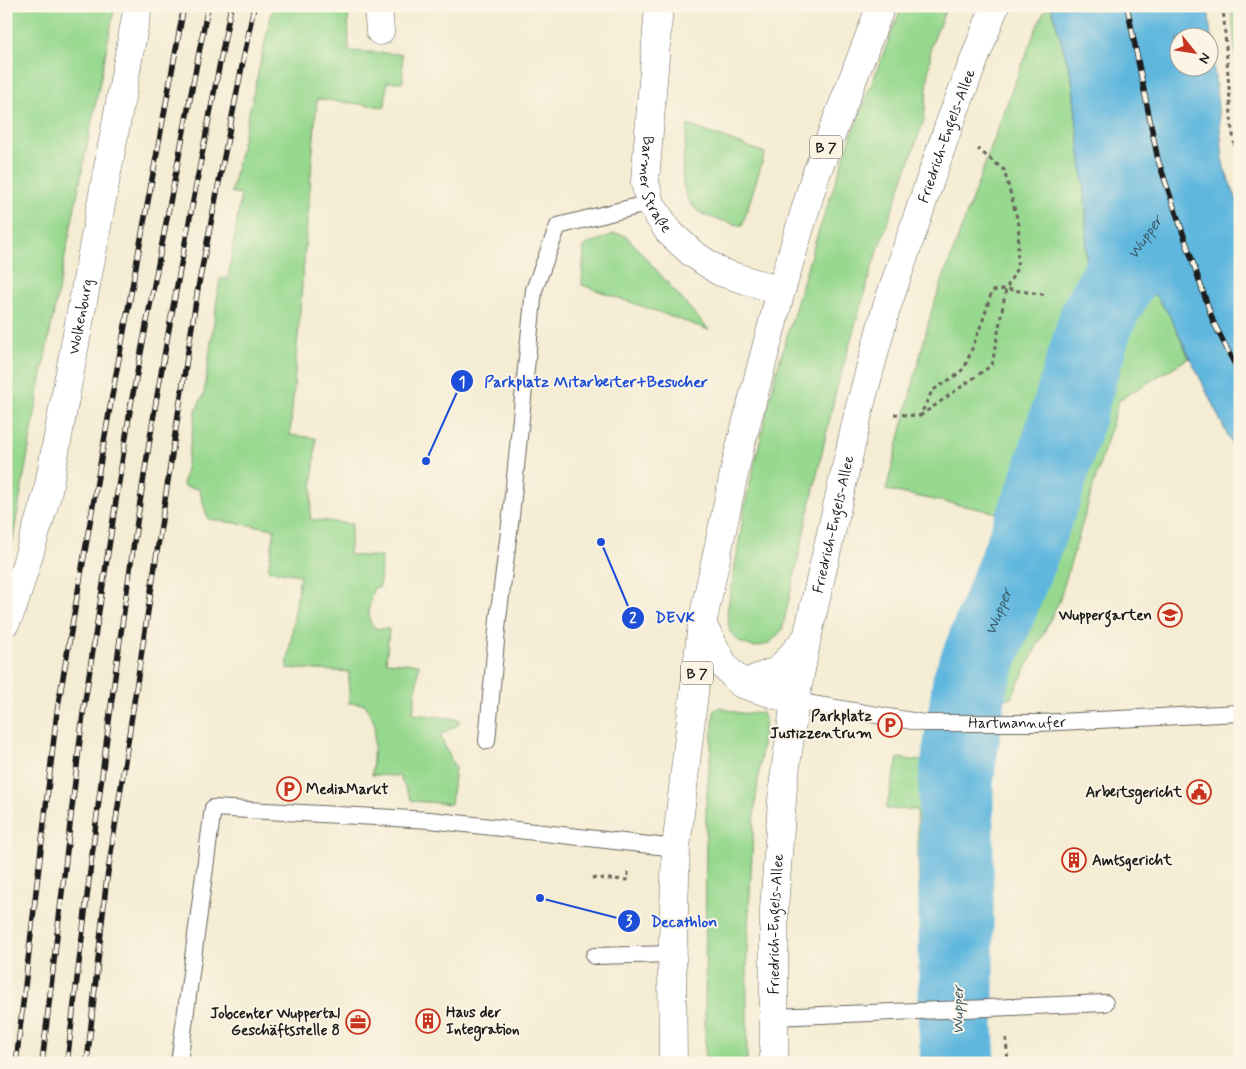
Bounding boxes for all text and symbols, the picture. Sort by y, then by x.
north arrow [1168,28,1218,78]
text: N [1194,49,1215,67]
street label: Friedrich-Engels-Allee [914,66,981,206]
street label: Barmer Straße [634,135,676,237]
road number: B 7 [810,136,842,158]
water label: Wupper [1123,210,1169,264]
street label: Wolkenburg [64,277,98,356]
callout: Parkplatz Mitarbeiter+Besucher [450,366,717,397]
text: Parkplatz Mitarbeiter+Besucher [484,372,708,393]
text: 1 [459,373,465,393]
street label: Friedrich-Engels-Allee [809,454,859,595]
water label: Wupper [980,583,1019,639]
callout: DEVK [620,602,705,633]
school or university icon: Wuppergarten [1157,602,1183,628]
place label: Wuppergarten [1058,606,1152,628]
text: DEVK [655,608,696,629]
text: 2 [629,609,637,629]
road number: B 7 [681,661,713,684]
place label: Parkplatz Justizzentrum [770,707,873,744]
parking icon: Parkplatz Justizzentrum [877,712,903,738]
street label: Hartmannufer [968,713,1067,734]
parking icon: MediaMarkt [276,776,302,802]
public building icon: Arbeitsgericht [1186,779,1212,805]
place label: MediaMarkt [306,780,389,800]
place label: Arbeitsgericht [1085,783,1183,805]
building icon: Amtsgericht [1061,847,1087,873]
place label: Amtsgericht [1092,851,1173,872]
street label: Friedrich-Engels-Allee [765,853,789,994]
callout: Decathlon [616,906,728,937]
text: 3 [626,912,633,932]
text: Decathlon [651,912,717,933]
water label: Wupper [948,983,969,1035]
place label: Haus der Integration [446,1003,520,1042]
place label: Jobcenter Wuppertal Geschäftsstelle 8 [210,1004,340,1041]
building icon: Haus der Integration [415,1008,441,1034]
office icon: Jobcenter Wuppertal Geschäftsstelle 8 [345,1009,371,1035]

